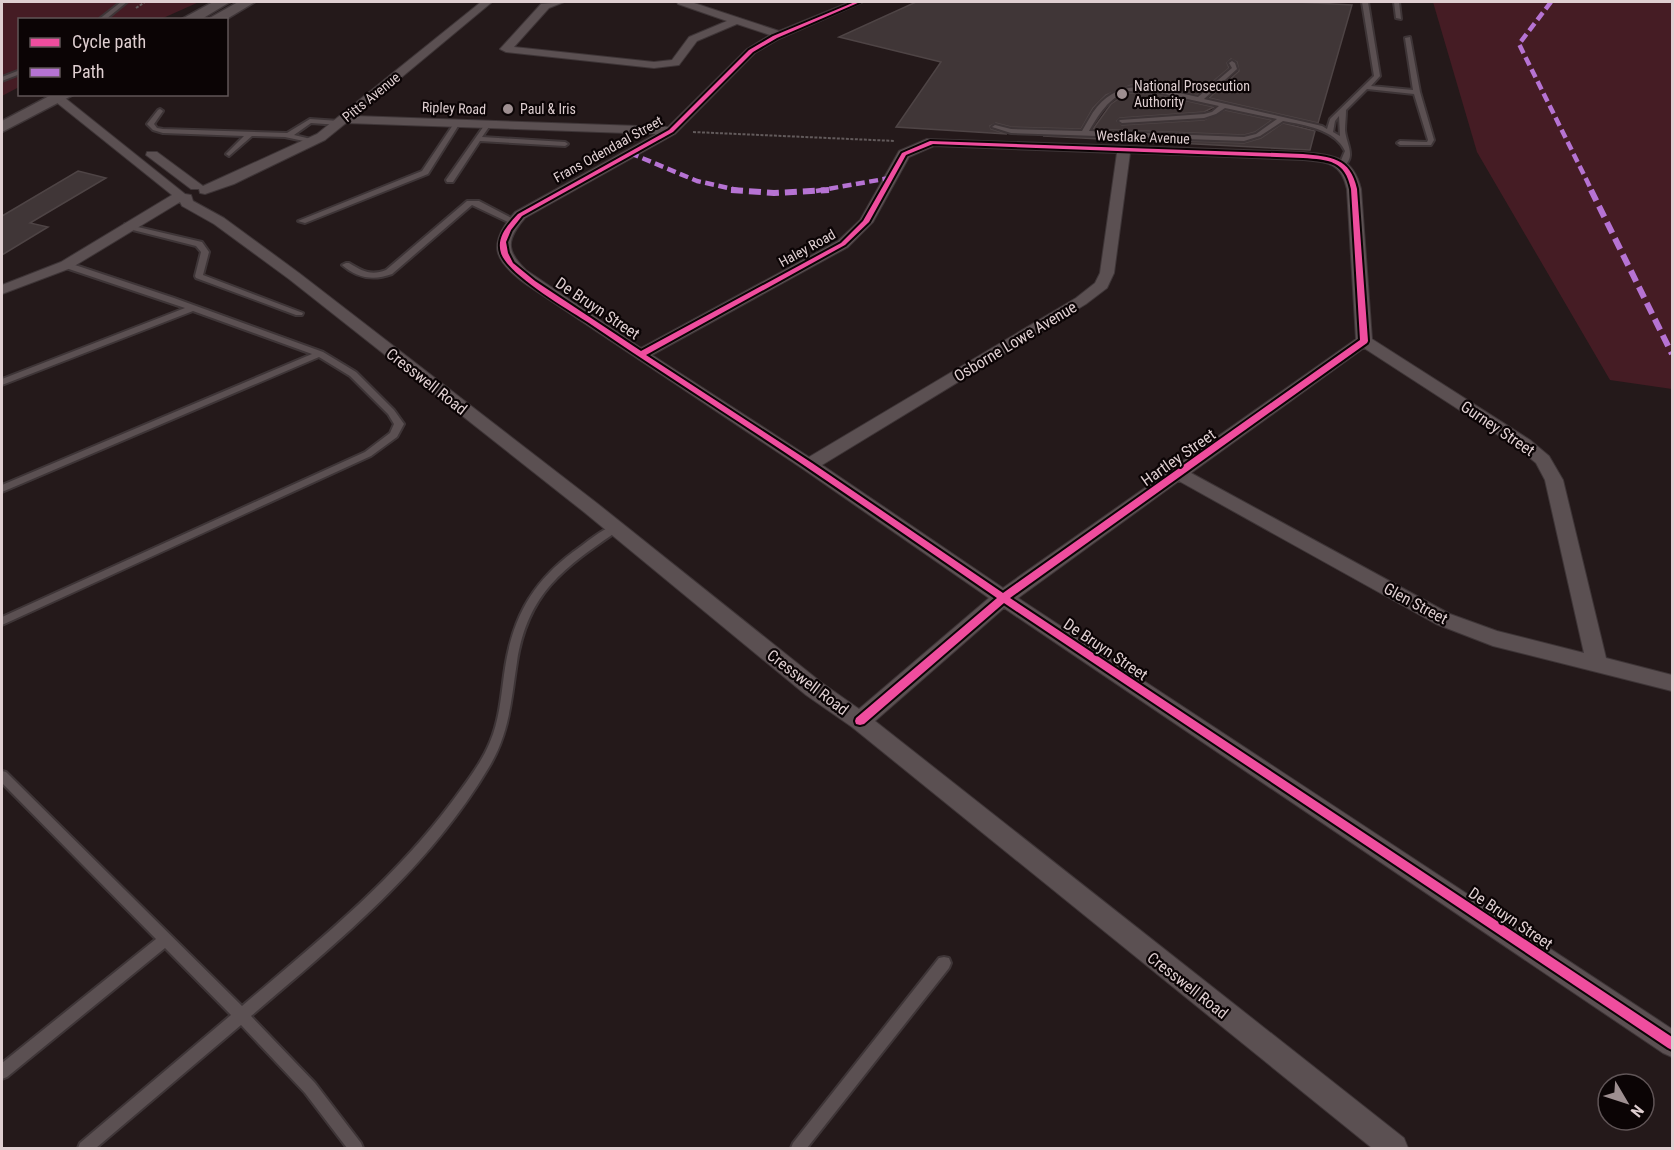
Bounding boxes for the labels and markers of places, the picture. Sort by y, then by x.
place label: National Prosecution Authority [1134,78,1250,110]
marker: National Prosecution Authority [1115,87,1129,101]
place label: Paul & Iris [520,101,576,117]
marker: Paul & Iris [501,102,515,116]

